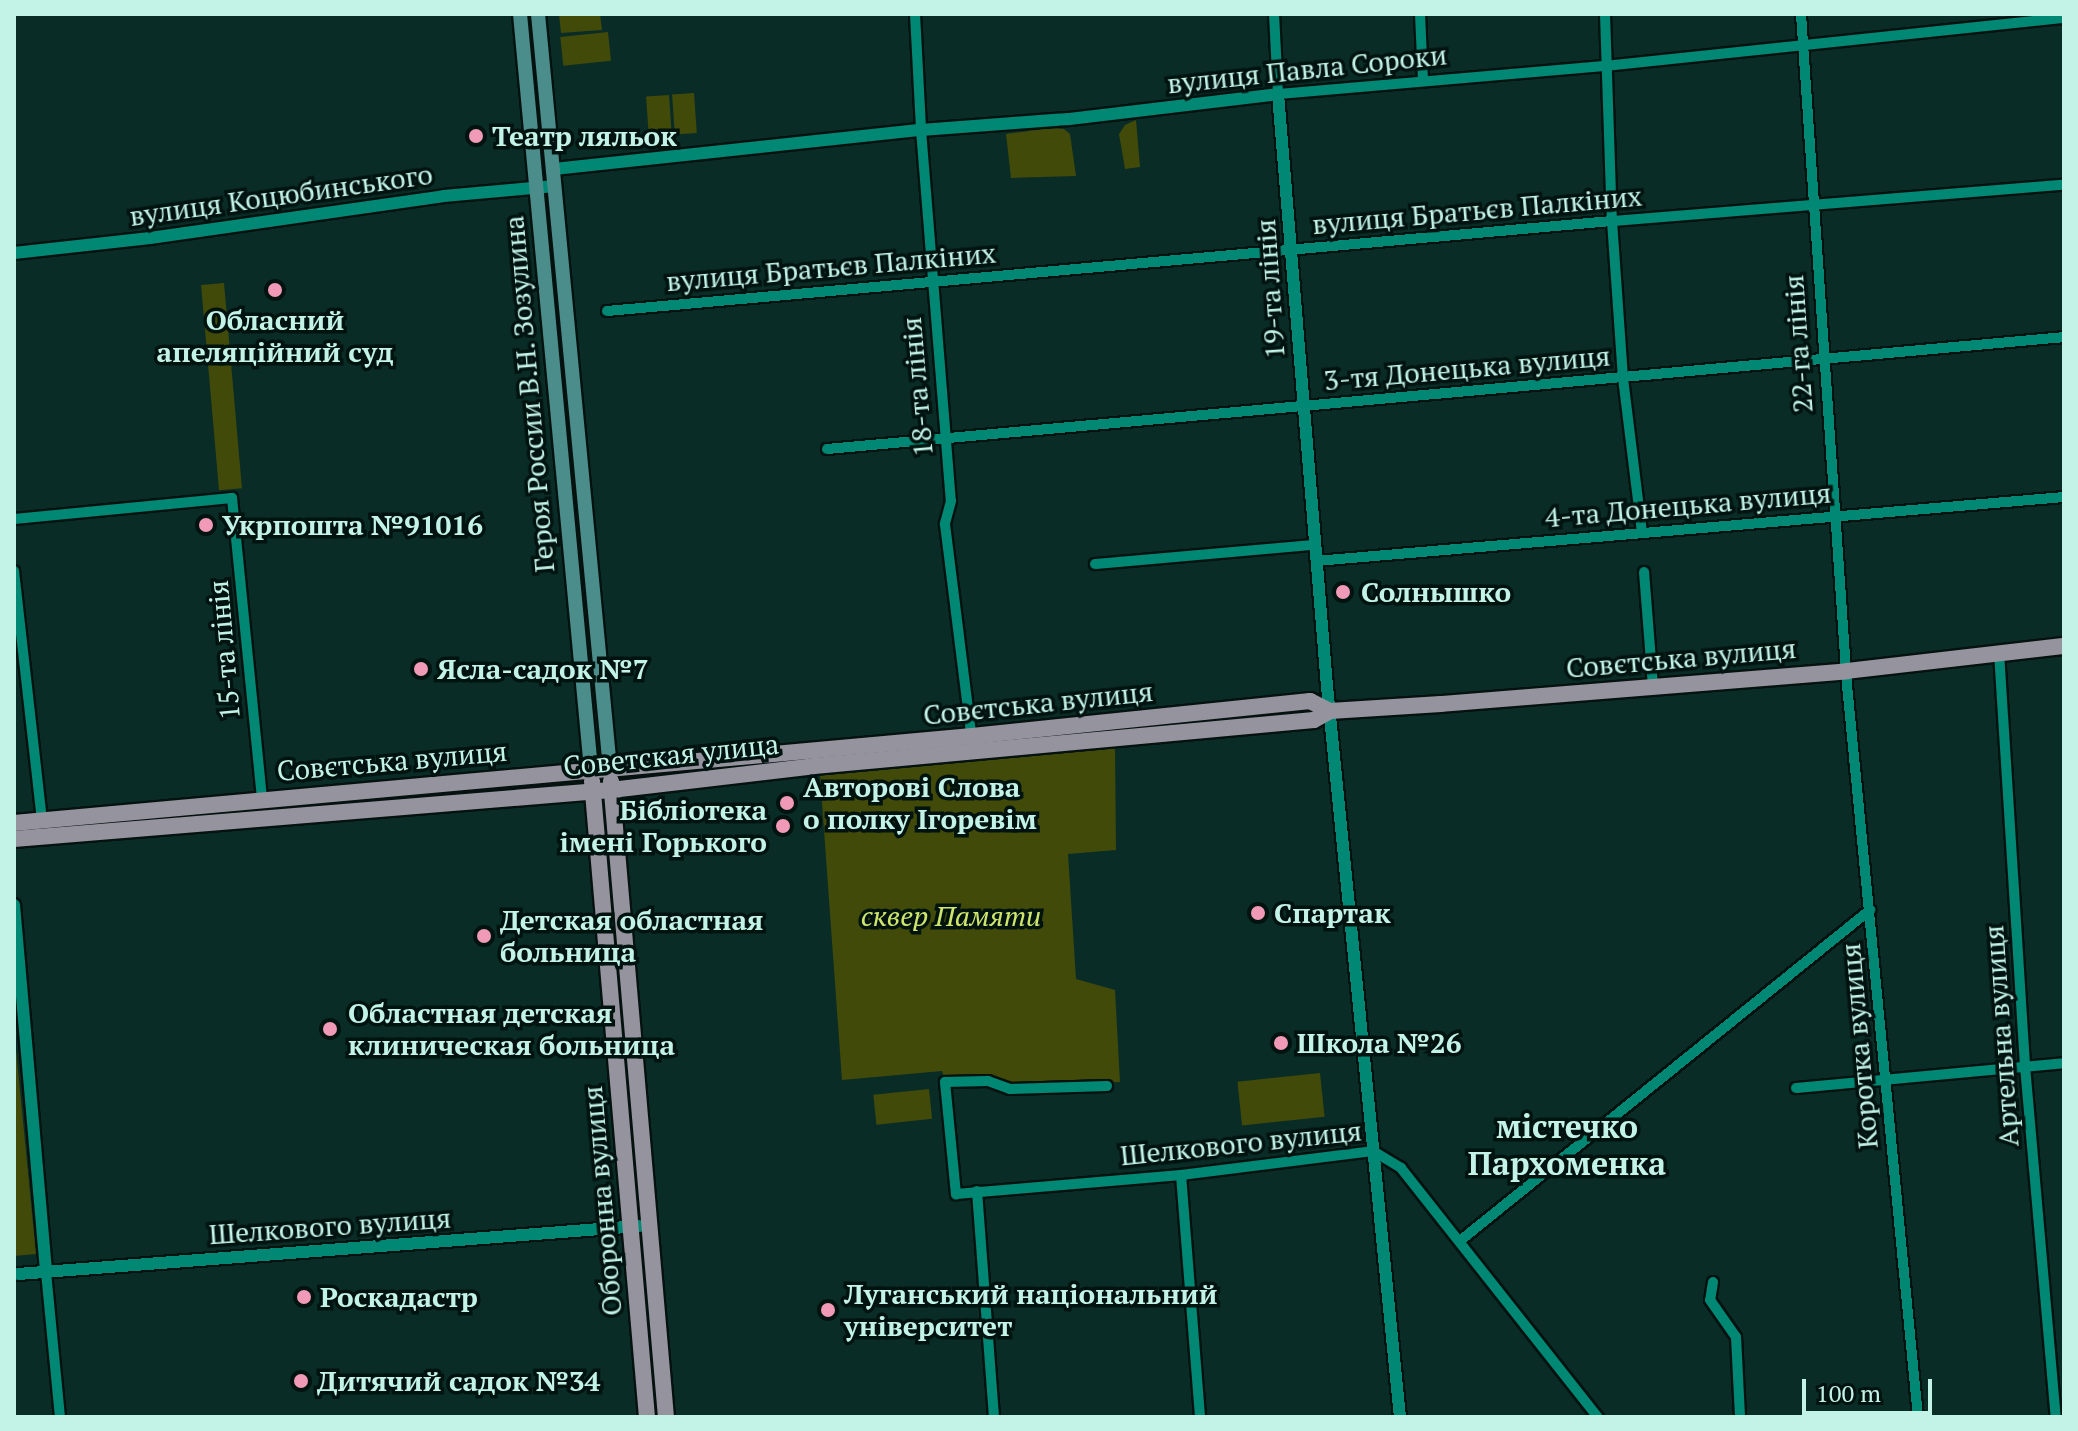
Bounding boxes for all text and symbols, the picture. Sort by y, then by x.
street label: вулиця Павла Сороки [1165,38,1449,100]
place label: Театр ляльок [492,119,677,153]
marker: Театр ляльок [467,127,485,145]
street label: вулиця Коцюбинського [127,157,435,233]
street label: вулиця Братьєв Палкіних [1311,179,1643,241]
street label: Героя России В.Н. Зозулина [497,214,561,574]
street label: 19-та лінія [1248,218,1292,360]
street label: вулиця Братьєв Палкіних [665,236,997,298]
street label: 22-га лінія [1776,274,1820,414]
marker: Обласний апеляційний суд [266,281,284,299]
place label: Обласний апеляційний суд [157,303,393,369]
street label: 18-та лінія [894,315,940,459]
street label: 3-тя Донецька вулиця [1322,339,1612,397]
street label: 4-та Донецька вулиця [1543,476,1833,534]
place label: Укрпошта №91016 [222,508,483,542]
marker: Укрпошта №91016 [197,516,215,534]
place label: Солнышко [1361,575,1511,609]
street label: 15-та лінія [201,578,247,722]
marker: Солнышко [1332,581,1354,603]
street label: Совєтська вулиця [1565,631,1797,685]
place label: Ясла-садок №7 [437,652,648,686]
marker: Ясла-садок №7 [412,660,430,678]
street label: Совєтська вулиця [921,674,1155,732]
street label: Советская улица [561,727,781,783]
street label: Совєтська вулиця [276,734,508,788]
place label: Авторові Слова о полку Ігоревім [803,770,1037,836]
place label: Бібліотека імені Горького [559,793,767,859]
marker: Авторові Слова о полку Ігоревім [778,794,796,812]
marker: Бібліотека імені Горького [774,817,792,835]
place label: Спартак [1274,896,1391,930]
park label: сквер Памяти [861,899,1041,933]
place label: Детская областная больница [500,903,763,969]
marker: Спартак [1249,904,1267,922]
street label: Артельна вулиця [1976,924,2026,1148]
marker: Детская областная больница [475,927,493,945]
street label: Коротка вулиця [1833,942,1885,1150]
place label: Областная детская клиническая больница [348,996,675,1062]
marker: Областная детская клиническая больница [319,1018,341,1040]
place label: Школа №26 [1297,1026,1462,1060]
marker: Школа №26 [1272,1034,1290,1052]
street label: Оборонна вулиця [575,1085,629,1317]
district label: містечко Пархоменка [1468,1108,1666,1183]
street label: Шелкового вулиця [1119,1114,1363,1172]
street label: Шелкового вулиця [208,1201,452,1251]
place label: Луганський національний університет [844,1277,1217,1343]
place label: Роскадастр [320,1280,478,1314]
marker: Роскадастр [295,1288,313,1306]
marker: Луганський національний університет [819,1301,837,1319]
scale bar [1806,1363,1936,1413]
place label: Дитячий садок №34 [317,1364,600,1398]
marker: Дитячий садок №34 [292,1372,310,1390]
text: 100 m [1816,1377,1881,1409]

